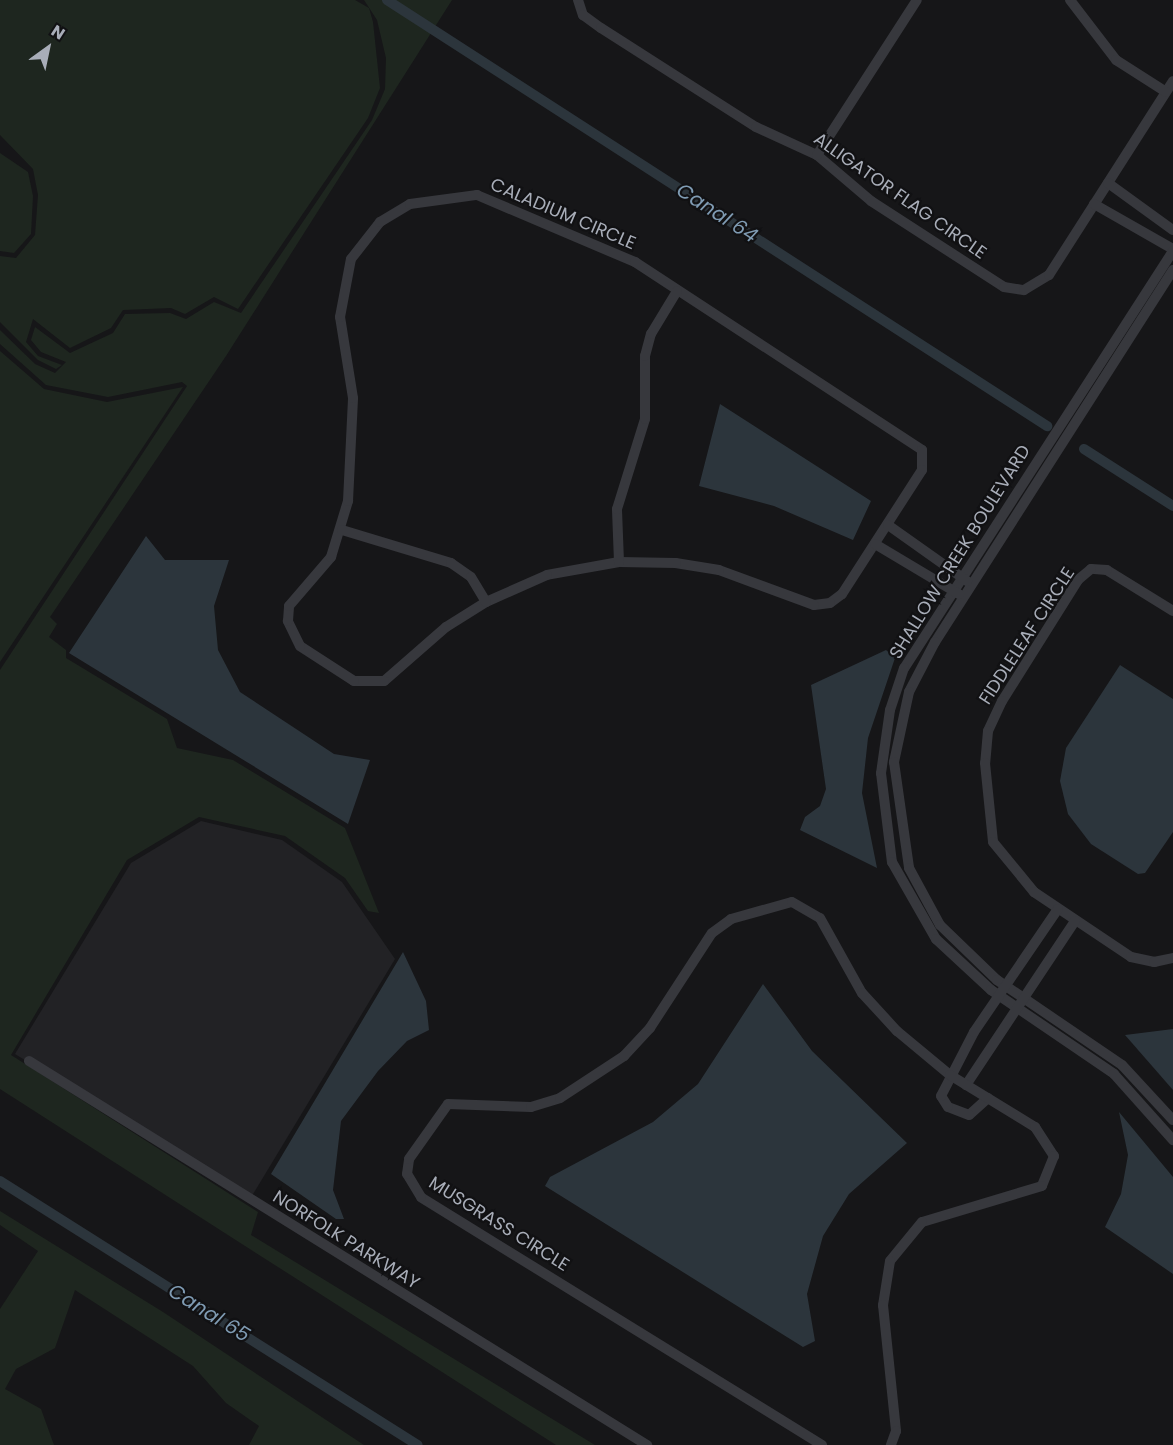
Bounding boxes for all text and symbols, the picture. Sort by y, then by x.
north arrow [18,18,78,78]
text: N [47,20,69,45]
street label: ALLIGATOR FLAG CIRCLE [809,128,991,264]
street label: CALADIUM CIRCLE [487,174,639,254]
water label: Canal 64 [672,178,762,248]
street label: SHALLOW CREEK BOULEVARD [885,441,1035,663]
street label: FIDDLELEAF CIRCLE [975,563,1079,709]
street label: MUSGRASS CIRCLE [425,1172,573,1276]
street label: NORFOLK PARKWAY [269,1186,423,1294]
water label: Canal 65 [164,1279,254,1347]

